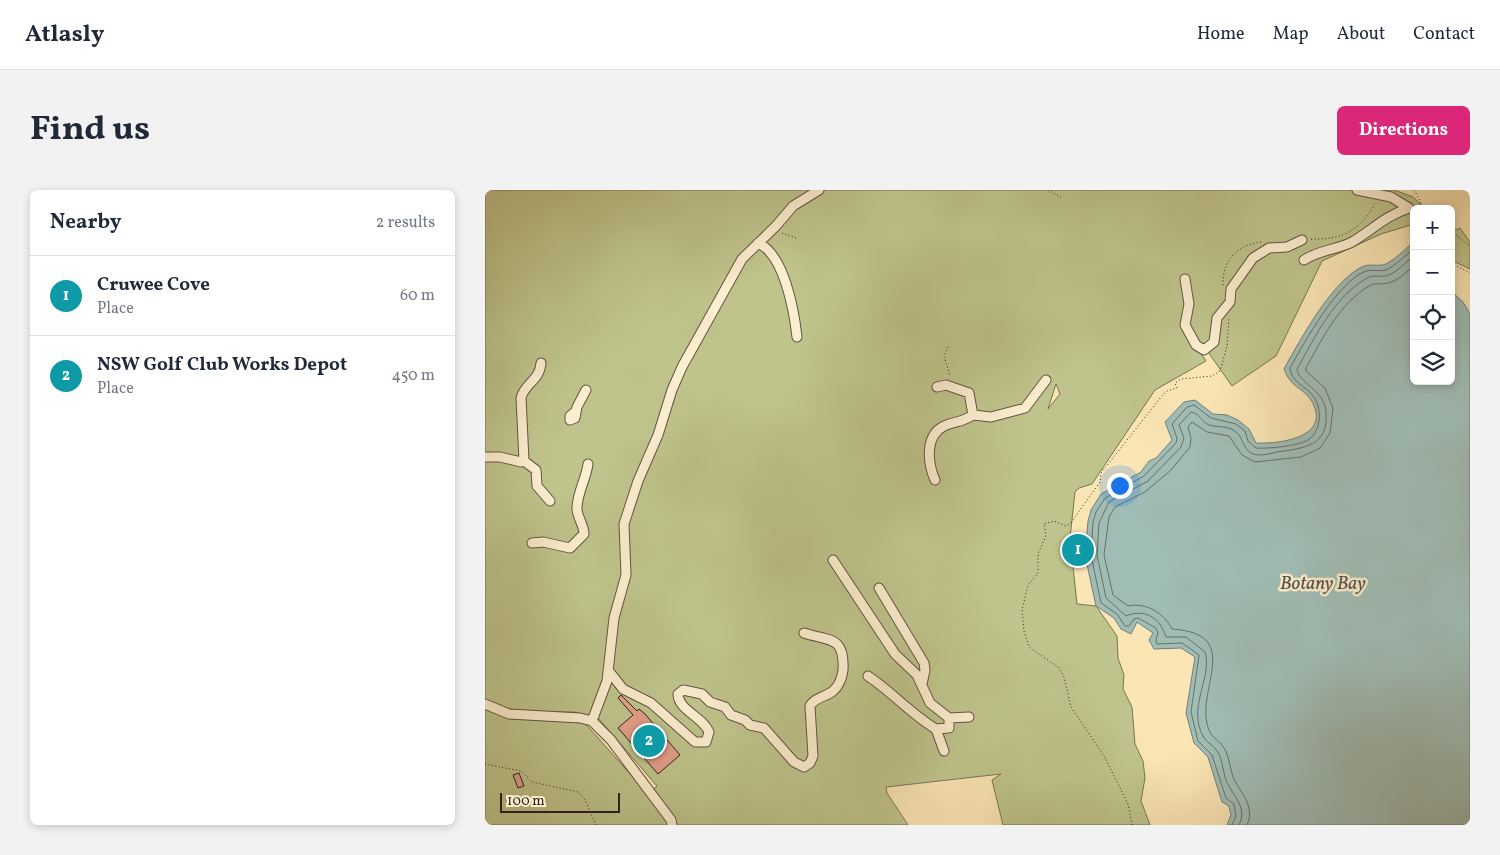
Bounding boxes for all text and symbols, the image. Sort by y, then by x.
text: Atlasly [25,18,104,52]
text: Home [1197,22,1245,47]
text: Map [1273,22,1309,47]
text: About [1337,22,1385,47]
text: Contact [1413,22,1475,47]
text: Find us [30,106,150,154]
button: Directions [1337,106,1470,155]
map controls [1410,205,1455,385]
button: + [1410,205,1455,250]
text: Nearby [50,208,121,237]
text: 2 results [376,212,435,234]
button: − [1410,250,1455,295]
text: Cruwee Cove [97,272,210,298]
text: 1 [63,285,69,307]
text: 60 m [400,285,435,307]
button: locate [1410,295,1455,340]
text: Place [97,298,134,320]
button: layers [1410,340,1455,385]
text: NSW Golf Club Works Depot [97,352,347,378]
text: 2 [62,365,70,387]
text: 450 m [392,365,435,387]
text: Place [97,378,134,400]
your location [1107,473,1133,499]
pin: 1 [1062,531,1094,569]
water label: Botany Bay [1280,571,1366,597]
pin: 2 [633,722,665,760]
scale bar [500,790,620,813]
text: 100 m [507,792,545,811]

